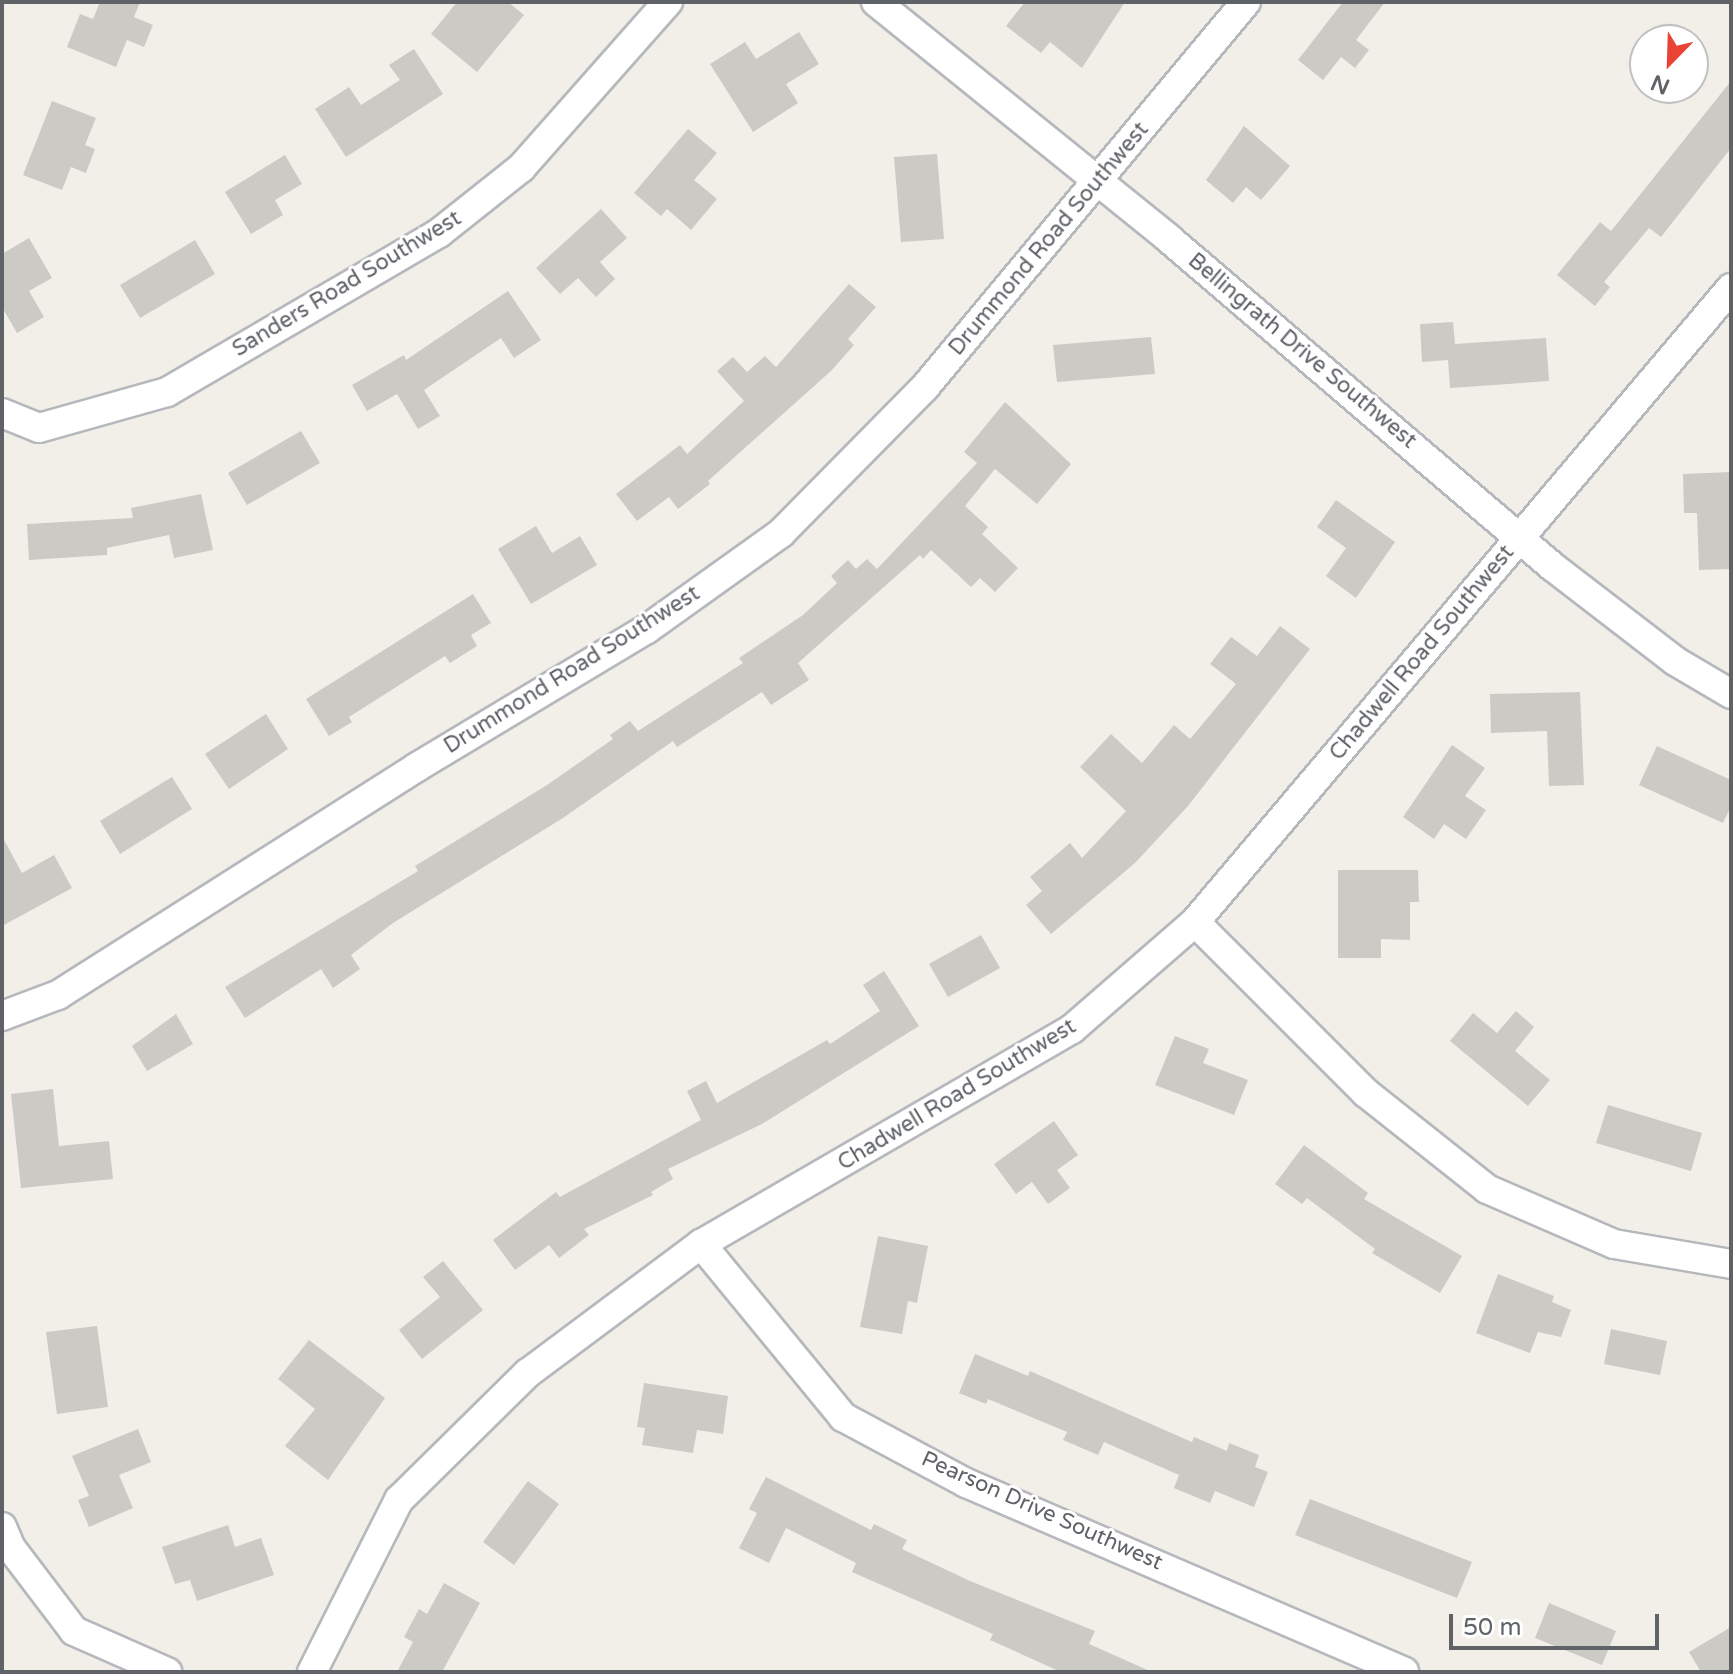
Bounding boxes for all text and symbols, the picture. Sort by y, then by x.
north arrow [1629,24,1709,104]
text: N [1647,69,1674,100]
street label: Drummond Road Southwest [944,117,1154,361]
street label: Sanders Road Southwest [228,205,466,363]
street label: Bellingrath Drive Southwest [1183,248,1421,454]
street label: Chadwell Road Southwest [1324,540,1520,766]
street label: Drummond Road Southwest [439,580,705,760]
street label: Chadwell Road Southwest [833,1013,1081,1177]
street label: Pearson Drive Southwest [917,1446,1167,1576]
scale bar [1453,1598,1663,1648]
text: 50 m [1463,1613,1521,1642]

